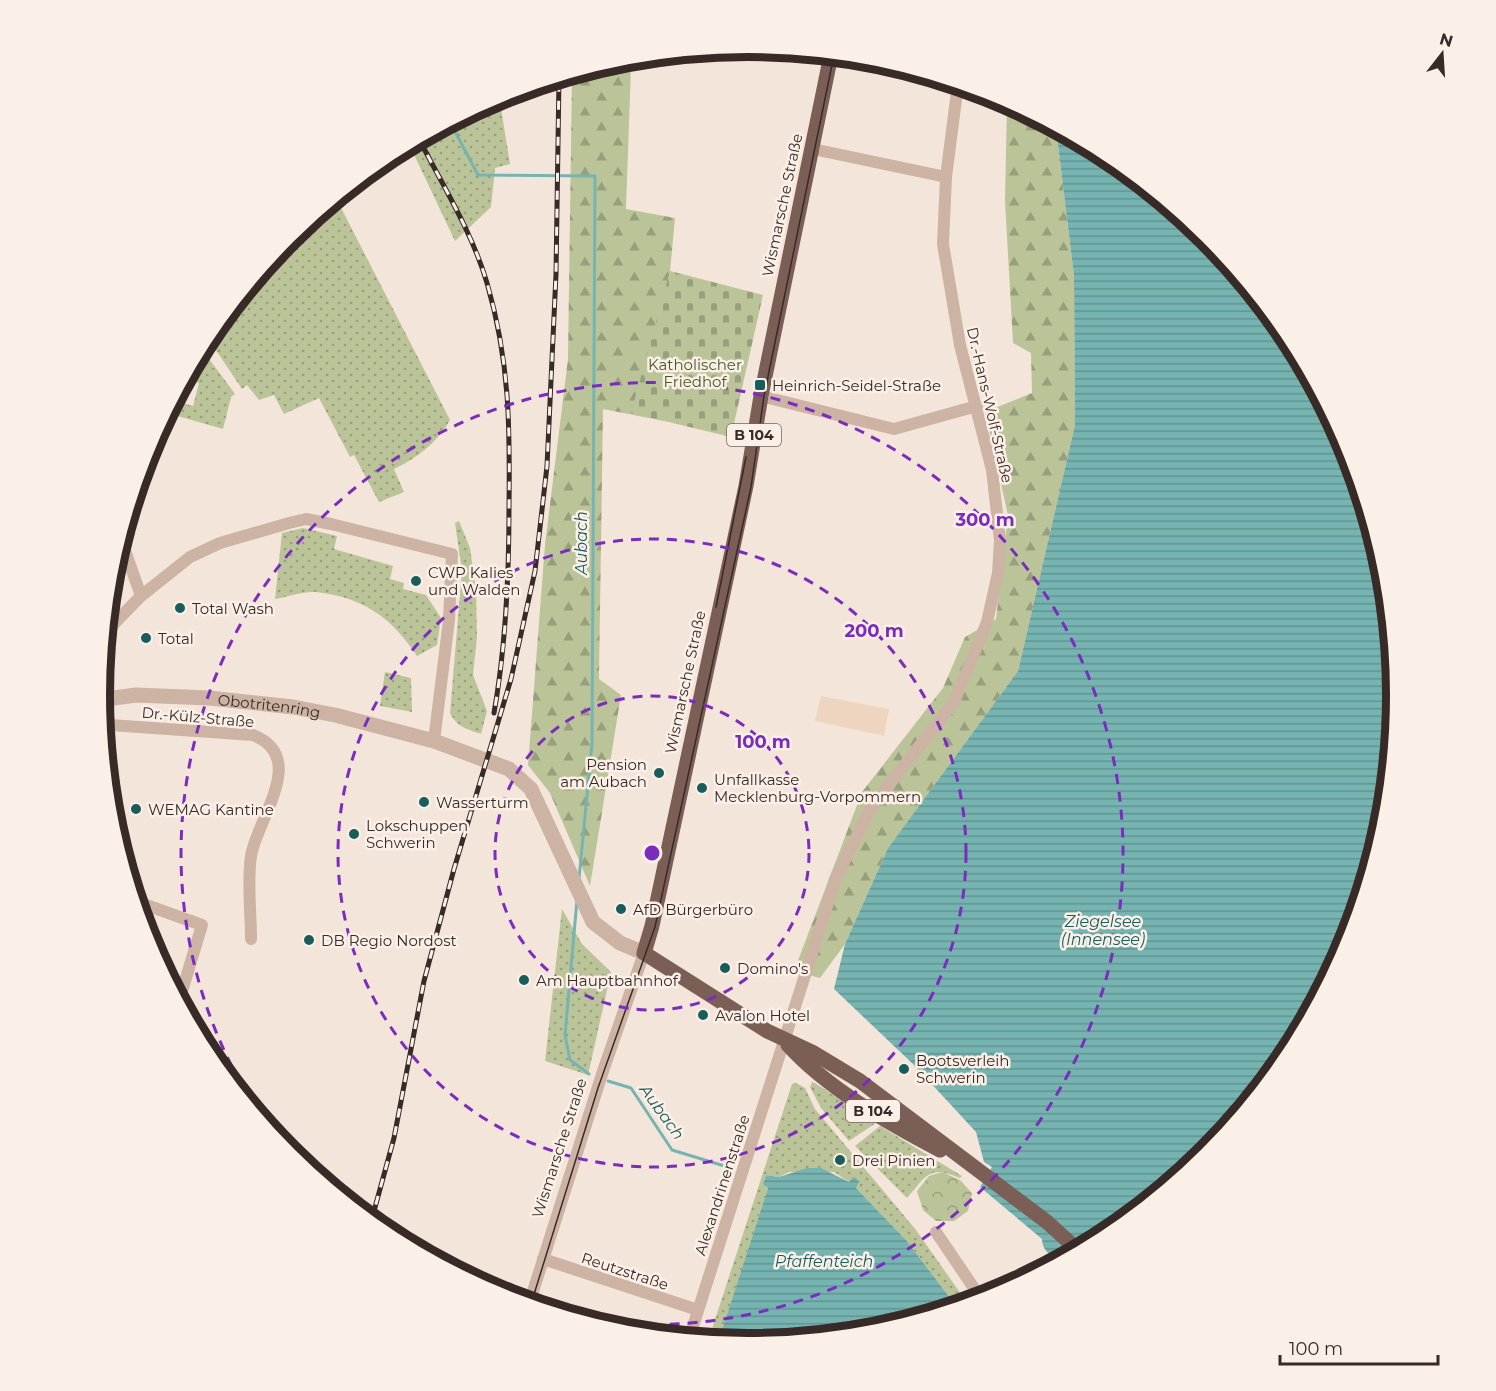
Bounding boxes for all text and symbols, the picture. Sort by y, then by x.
north arrow [1412,24,1472,84]
text: N [1437,29,1455,51]
street label: Wismarsche Straße [758,132,806,278]
street label: Dr.-Hans-Wolf-Straße [963,325,1017,485]
park label: Katholischer Friedhof [648,355,742,391]
place label: Heinrich-Seidel-Straße [772,376,941,395]
marker: Heinrich-Seidel-Straße [753,378,767,392]
road number: B 104 [727,424,781,446]
text: 300 m [954,509,1015,531]
water label: Aubach [572,511,591,576]
place label: CWP Kalies und Walden [428,563,520,599]
marker: CWP Kalies und Walden [409,574,423,588]
place label: Total Wash [192,599,274,618]
marker: Total Wash [173,601,187,615]
street label: Wismarsche Straße [661,609,709,755]
text: 200 m [844,620,904,642]
place label: Total [158,629,194,648]
marker: Total [139,631,153,645]
street label: Obotritenring [217,689,322,722]
street label: Dr.-Külz-Straße [141,703,255,731]
text: 100 m [735,731,791,753]
place label: Pension am Aubach [560,755,647,791]
marker: Pension am Aubach [652,766,666,780]
place label: Unfallkasse Mecklenburg-Vorpommern [714,770,921,806]
marker: Unfallkasse Mecklenburg-Vorpommern [695,781,709,795]
place label: Wasserturm [436,793,529,812]
marker: Wasserturm [417,795,431,809]
place label: WEMAG Kantine [148,800,274,819]
marker: WEMAG Kantine [129,802,143,816]
place label: Lokschuppen Schwerin [366,816,468,852]
marker: Lokschuppen Schwerin [347,827,361,841]
centre of rings [642,843,662,863]
place label: AfD Bürgerbüro [633,900,753,919]
marker: AfD Bürgerbüro [614,902,628,916]
water label: Ziegelsee (Innensee) [1061,912,1145,949]
place label: DB Regio Nordost [321,931,457,950]
marker: DB Regio Nordost [302,933,316,947]
place label: Domino's [737,959,808,978]
marker: Domino's [718,961,732,975]
place label: Am Hauptbahnhof [536,971,679,990]
marker: Am Hauptbahnhof [517,973,531,987]
place label: Avalon Hotel [715,1006,810,1025]
marker: Avalon Hotel [696,1008,710,1022]
place label: Bootsverleih Schwerin [916,1051,1010,1087]
marker: Bootsverleih Schwerin [897,1062,911,1076]
street label: Wismarsche Straße [527,1076,591,1220]
water label: Aubach [635,1080,688,1143]
road number: B 104 [846,1100,900,1122]
street label: Alexandrinenstraße [690,1112,754,1258]
place label: Drei Pinien [852,1151,935,1170]
marker: Drei Pinien [833,1153,847,1167]
street label: Reutzstraße [579,1248,671,1294]
water label: Pfaffenteich [775,1252,873,1271]
scale bar [1280,1328,1438,1366]
text: 100 m [1289,1338,1343,1360]

